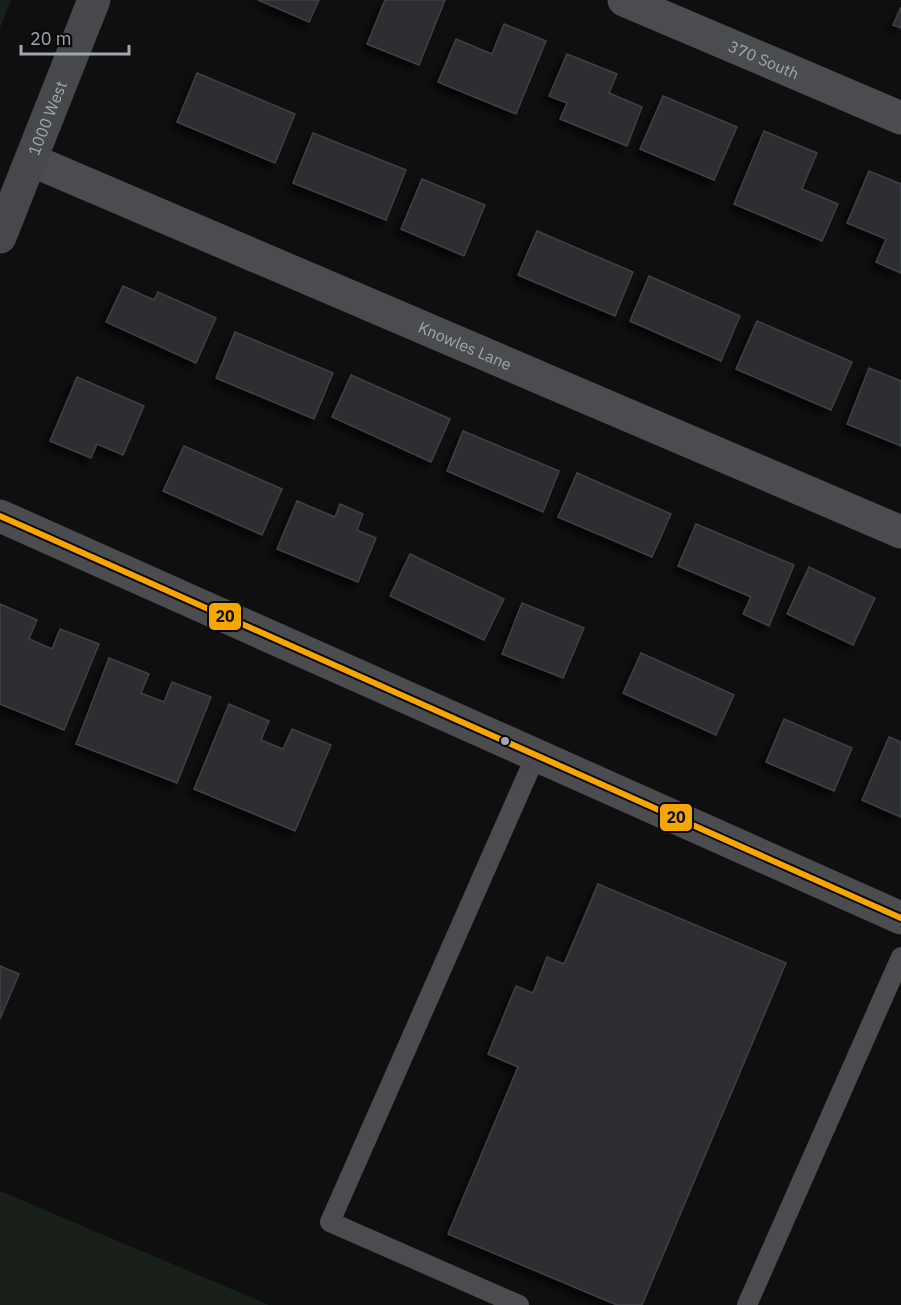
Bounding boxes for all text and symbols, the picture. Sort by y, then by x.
scale bar [21,18,129,56]
text: 20 m [30,27,72,50]
street label: 370 South [726,36,802,83]
street label: 1000 West [23,78,71,158]
street label: Knowles Lane [415,317,515,374]
line badge: 20 [208,602,242,631]
text: 20 [215,606,235,626]
unlabelled marker [499,735,511,747]
line badge: 20 [659,803,693,832]
text: 20 [666,807,686,827]

